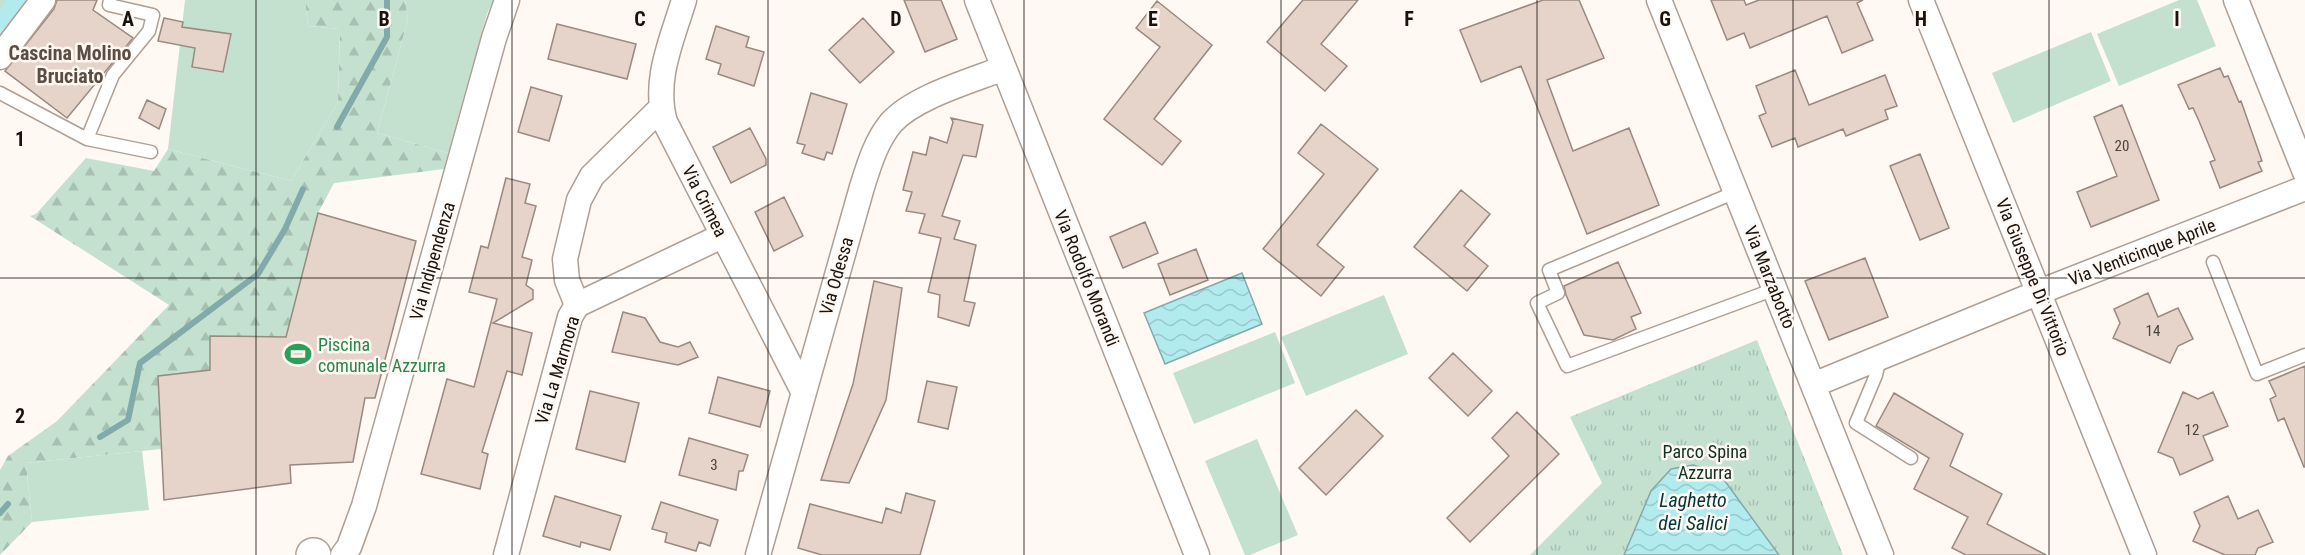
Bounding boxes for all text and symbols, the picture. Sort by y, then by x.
text: A [122,7,134,31]
text: B [378,7,390,31]
text: C [634,7,646,31]
text: D [890,7,902,31]
text: E [1148,7,1158,31]
text: F [1404,7,1414,31]
text: G [1659,7,1671,31]
text: H [1915,7,1927,31]
text: I [2174,7,2180,31]
district label: Cascina Molino Bruciato [8,41,132,88]
text: 1 [15,127,25,151]
house number: 20 [2115,137,2129,155]
street label: Via Crimea [678,162,732,240]
street label: Via Giuseppe Di Vittorio [1992,195,2074,359]
street label: Via Indipendenza [405,200,459,322]
street label: Via Rodolfo Morandi [1050,207,1124,349]
street label: Via Venticinque Aprile [2065,214,2219,290]
street label: Via Marzabotto [1740,223,1800,331]
street label: Via Odessa [815,235,857,317]
street label: Via La Marmora [531,313,583,427]
house number: 14 [2146,322,2160,340]
place label: Piscina comunale Azzurra [318,334,446,376]
sports icon: Piscina comunale Azzurra [283,339,313,369]
text: 2 [15,404,25,428]
house number: 12 [2185,421,2199,439]
park label: Parco Spina Azzurra [1663,441,1747,483]
house number: 3 [710,456,718,474]
water label: Laghetto dei Salici [1658,488,1728,535]

